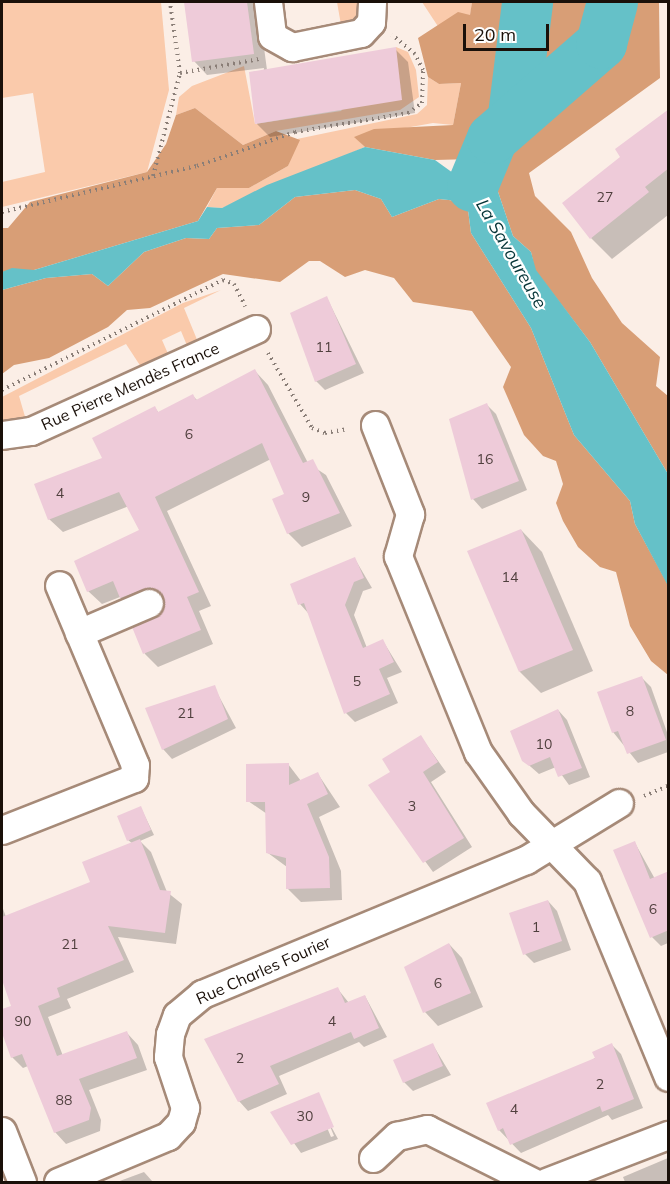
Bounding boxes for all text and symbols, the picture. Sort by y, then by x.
scale bar [466,12,552,50]
text: 20 m [474,23,516,46]
house number: 27 [597,189,613,205]
water label: La Savoureuse [471,195,551,313]
street label: Rue Pierre Mendès France [38,338,222,434]
house number: 11 [316,339,332,355]
house number: 6 [185,426,193,442]
house number: 16 [477,451,493,467]
house number: 4 [56,485,64,501]
house number: 9 [302,489,310,505]
house number: 14 [502,569,518,585]
house number: 5 [353,673,361,689]
house number: 8 [626,703,634,719]
house number: 21 [178,705,194,721]
house number: 10 [536,736,552,752]
house number: 3 [408,798,416,814]
house number: 6 [649,901,657,917]
house number: 1 [532,919,540,935]
street label: Rue Charles Fourier [193,932,333,1008]
house number: 21 [62,936,78,952]
house number: 6 [434,975,442,991]
house number: 90 [15,1013,31,1029]
house number: 4 [328,1013,336,1029]
house number: 2 [236,1050,244,1066]
house number: 2 [596,1076,604,1092]
house number: 88 [56,1092,72,1108]
house number: 4 [510,1101,518,1117]
house number: 30 [297,1108,313,1124]

